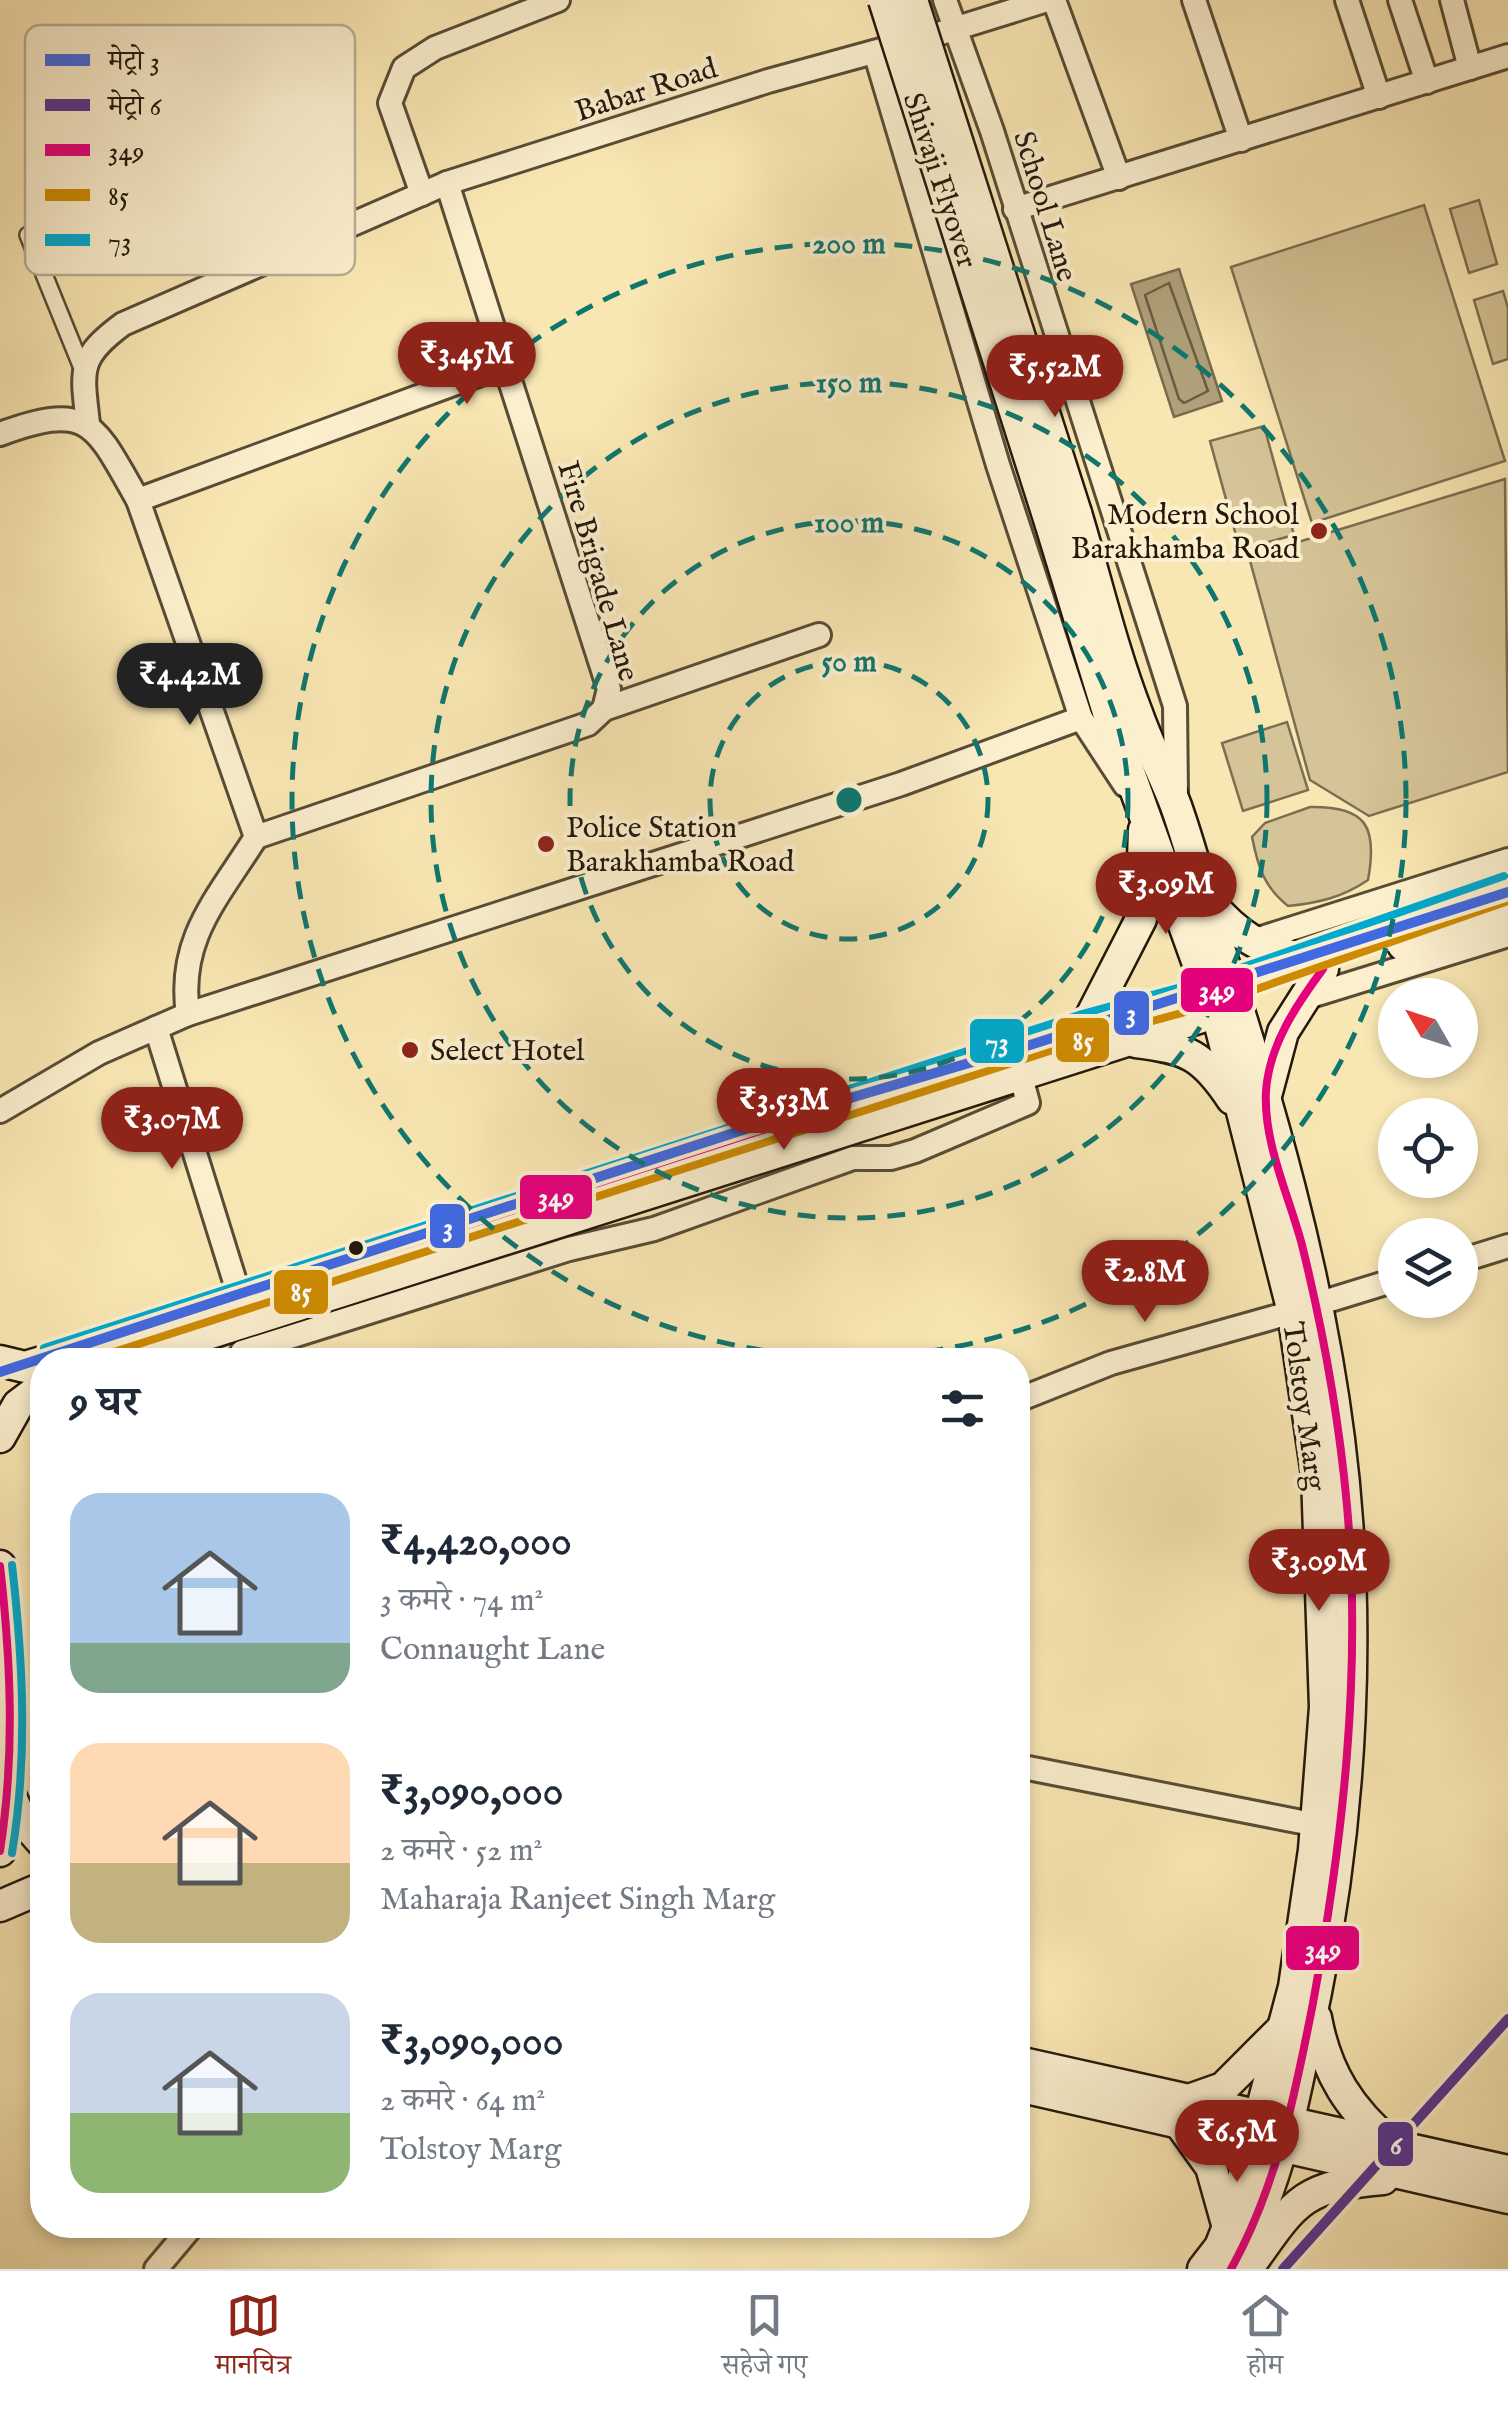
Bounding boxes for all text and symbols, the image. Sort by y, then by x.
legend [25,25,355,275]
text: मेट्रो 3 [106,44,160,80]
street label: Babar Road [571,50,723,132]
street label: Shivaji Flyover [893,88,985,273]
text: मेट्रो 6 [106,89,163,125]
street label: School Lane [1003,127,1085,286]
text: 349 [108,135,144,170]
text: 85 [108,180,129,215]
text: 73 [108,225,132,260]
text: 200 m [812,226,886,264]
pin: ₹3.45M [386,322,548,407]
text: ₹3.45M [420,334,514,375]
pin: ₹5.52M [974,335,1136,420]
text: ₹5.52M [1008,347,1102,388]
text: 150 m [816,365,882,403]
street label: Fire Brigade Lane [548,457,647,686]
place label: Modern School Barakhamba Road [1071,497,1300,569]
text: 100 m [814,505,884,543]
marker: Modern School Barakhamba Road [1308,520,1330,542]
pin: ₹4.42M [109,643,271,728]
text: 50 m [821,644,877,682]
text: ₹4.42M [139,655,241,696]
centre of rings [831,782,867,818]
place label: Police Station Barakhamba Road [566,810,795,882]
marker: Police Station Barakhamba Road [535,833,557,855]
pin: ₹3.09M [1085,852,1247,937]
text: ₹3.09M [1118,864,1214,905]
line badge: 349 [1179,966,1255,1014]
text: 349 [1199,974,1235,1009]
north arrow [1378,978,1478,1078]
map controls [1378,978,1478,1318]
line badge: 3 [1112,989,1151,1037]
text: 3 [1126,997,1136,1032]
line badge: 85 [1054,1016,1111,1064]
line badge: 73 [968,1017,1026,1065]
text: 85 [1072,1025,1094,1060]
text: 73 [985,1026,1009,1061]
place label: Select Hotel [430,1033,585,1071]
marker: Select Hotel [399,1039,421,1061]
pin: ₹3.53M [703,1068,865,1153]
text: ₹3.53M [739,1080,829,1121]
pin: ₹3.07M [91,1087,253,1172]
button: locate [1378,1098,1478,1198]
text: ₹3.07M [123,1099,221,1140]
line badge: 349 [518,1173,594,1221]
text: 349 [538,1181,574,1216]
line badge: 3 [428,1202,467,1250]
text: 3 [443,1211,453,1246]
button: layers [1378,1218,1478,1318]
unlabelled marker [346,1238,366,1258]
pin: ₹2.8M [1075,1240,1215,1325]
text: ₹2.8M [1104,1252,1186,1293]
line badge: 85 [272,1268,330,1316]
text: 85 [290,1276,312,1311]
street label: Tolstoy Marg [1272,1319,1334,1494]
text: 9 घर [70,1377,139,1430]
icon: filters [935,1381,990,1436]
text: ₹4,420,000 [380,1516,572,1569]
pin: ₹3.09M [1238,1529,1400,1614]
icon: home [150,1533,270,1653]
text: ₹3.09M [1271,1541,1367,1582]
text: 3 कमरे · 74 m² [380,1581,544,1622]
text: Connaught Lane [380,1630,605,1671]
text: ₹3,090,000 [380,1766,563,1819]
icon: home [150,1783,270,1903]
text: 2 कमरे · 52 m² [380,1831,543,1872]
text: Maharaja Ranjeet Singh Marg [380,1880,775,1921]
line badge: 349 [1284,1924,1361,1972]
text: 349 [1305,1933,1341,1968]
text: ₹3,090,000 [380,2016,563,2069]
icon: home [150,2033,270,2153]
text: 2 कमरे · 64 m² [380,2081,545,2122]
pin: ₹6.5M [1167,2100,1307,2185]
text: ₹6.5M [1197,2112,1277,2153]
line badge: 6 [1376,2120,1415,2168]
text: 6 [1390,2129,1403,2164]
text: Tolstoy Marg [380,2130,561,2171]
tab: मानचित्र [215,2288,291,2392]
tab: सहेजे गए [722,2288,807,2392]
tab: होम [1238,2288,1293,2392]

